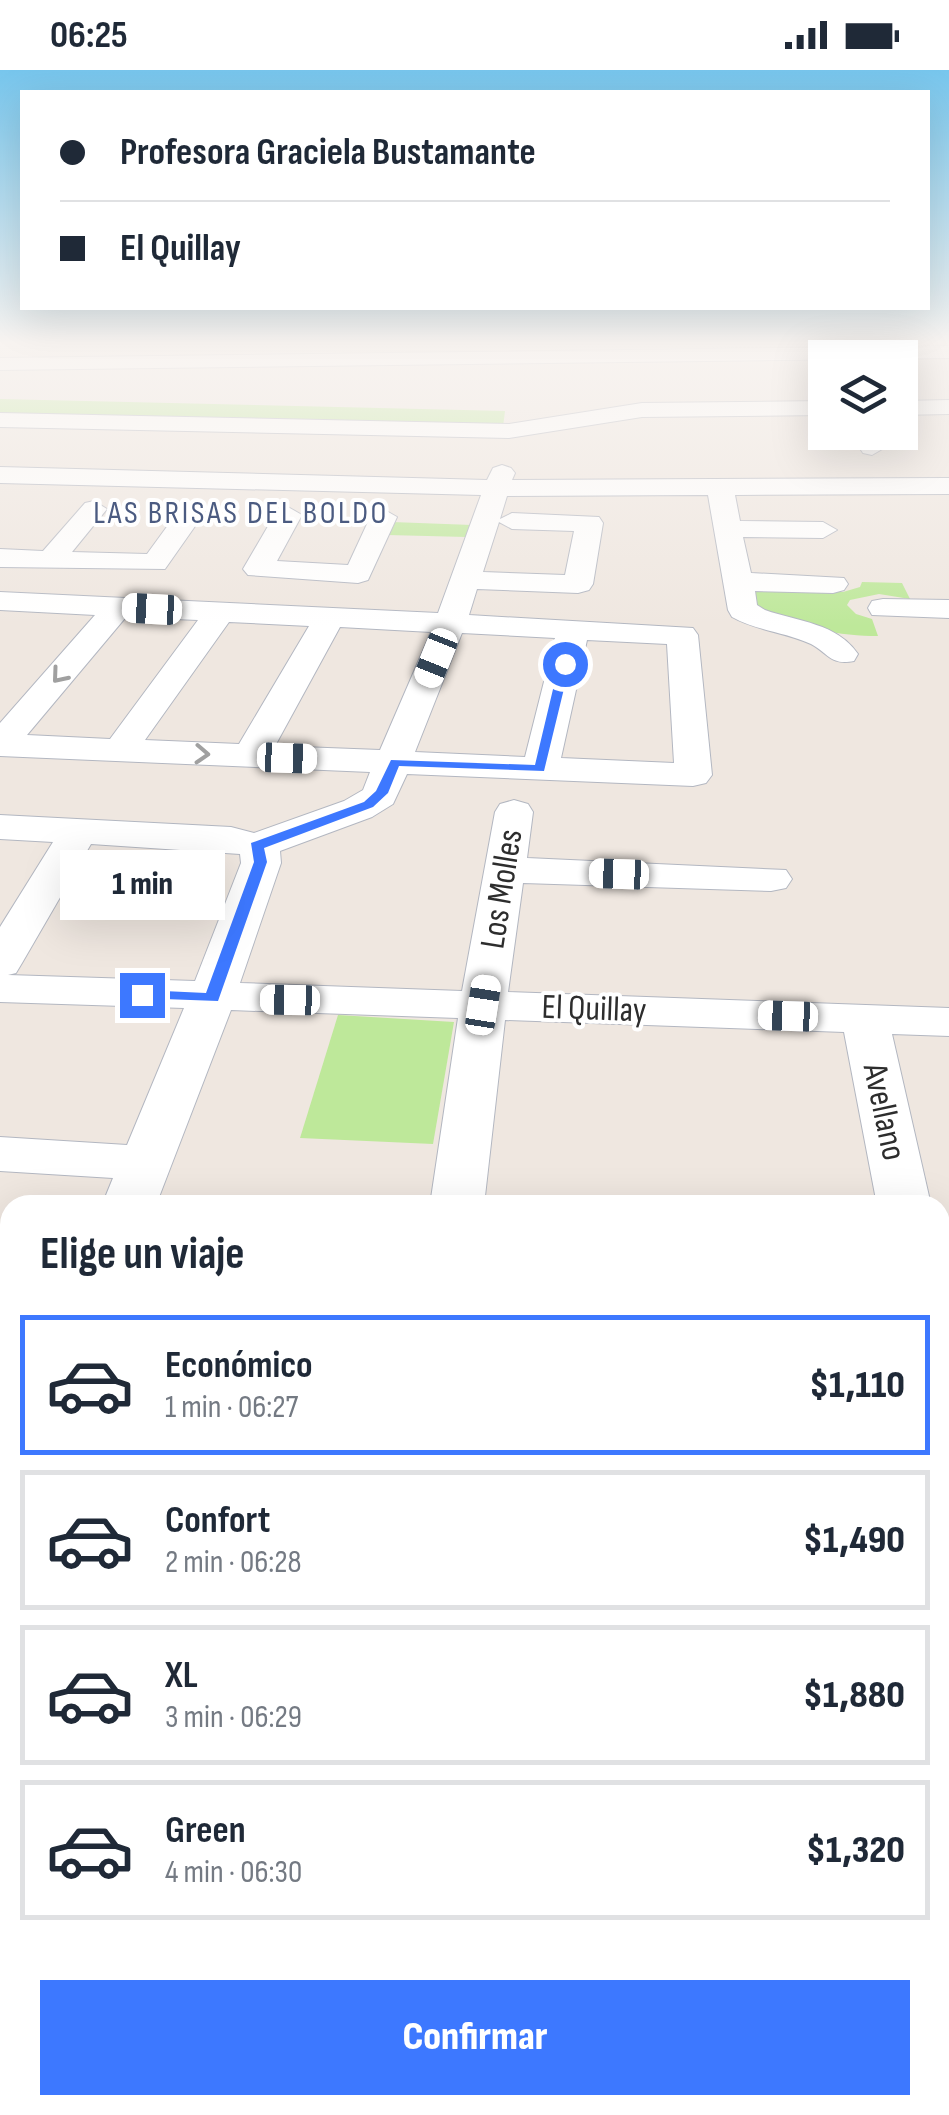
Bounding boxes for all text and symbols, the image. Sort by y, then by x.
text: 06:25 [50,13,128,58]
text: Profesora Graciela Bustamante [120,130,536,175]
text: El Quillay [120,226,241,271]
map controls [808,340,918,450]
button: layers [808,340,918,450]
district label: LAS BRISAS DEL BOLDO [93,494,389,533]
car [121,592,183,626]
car [411,625,461,691]
route start [543,642,588,687]
one-way arrow [53,664,71,682]
car [256,742,318,774]
one-way arrow [195,743,211,764]
street label: Los Molles [471,826,533,952]
callout: 1 min [59,850,224,920]
car [588,858,650,890]
text: 1 min [112,865,173,904]
route end [120,973,165,1018]
car [463,973,503,1037]
car [260,984,320,1016]
street label: El Quillay [541,986,647,1032]
car [757,1000,819,1032]
street label: Avellano [853,1059,915,1164]
text: Elige un viaje [40,1227,245,1282]
icon: car [45,1340,135,1430]
text: Económico [165,1343,313,1388]
text: $1,110 [809,1363,905,1408]
text: 1 min · 06:27 [165,1388,298,1427]
icon: car [45,1495,135,1585]
text: Confort [165,1498,270,1543]
text: $1,490 [803,1518,905,1563]
text: 2 min · 06:28 [165,1543,302,1582]
icon: car [45,1650,135,1740]
text: XL [165,1653,198,1698]
text: $1,880 [803,1673,905,1718]
text: 3 min · 06:29 [165,1698,302,1737]
icon: car [45,1805,135,1895]
text: Green [165,1808,246,1853]
text: $1,320 [806,1828,905,1873]
text: 4 min · 06:30 [165,1853,302,1892]
button: Confirmar [40,1980,910,2095]

